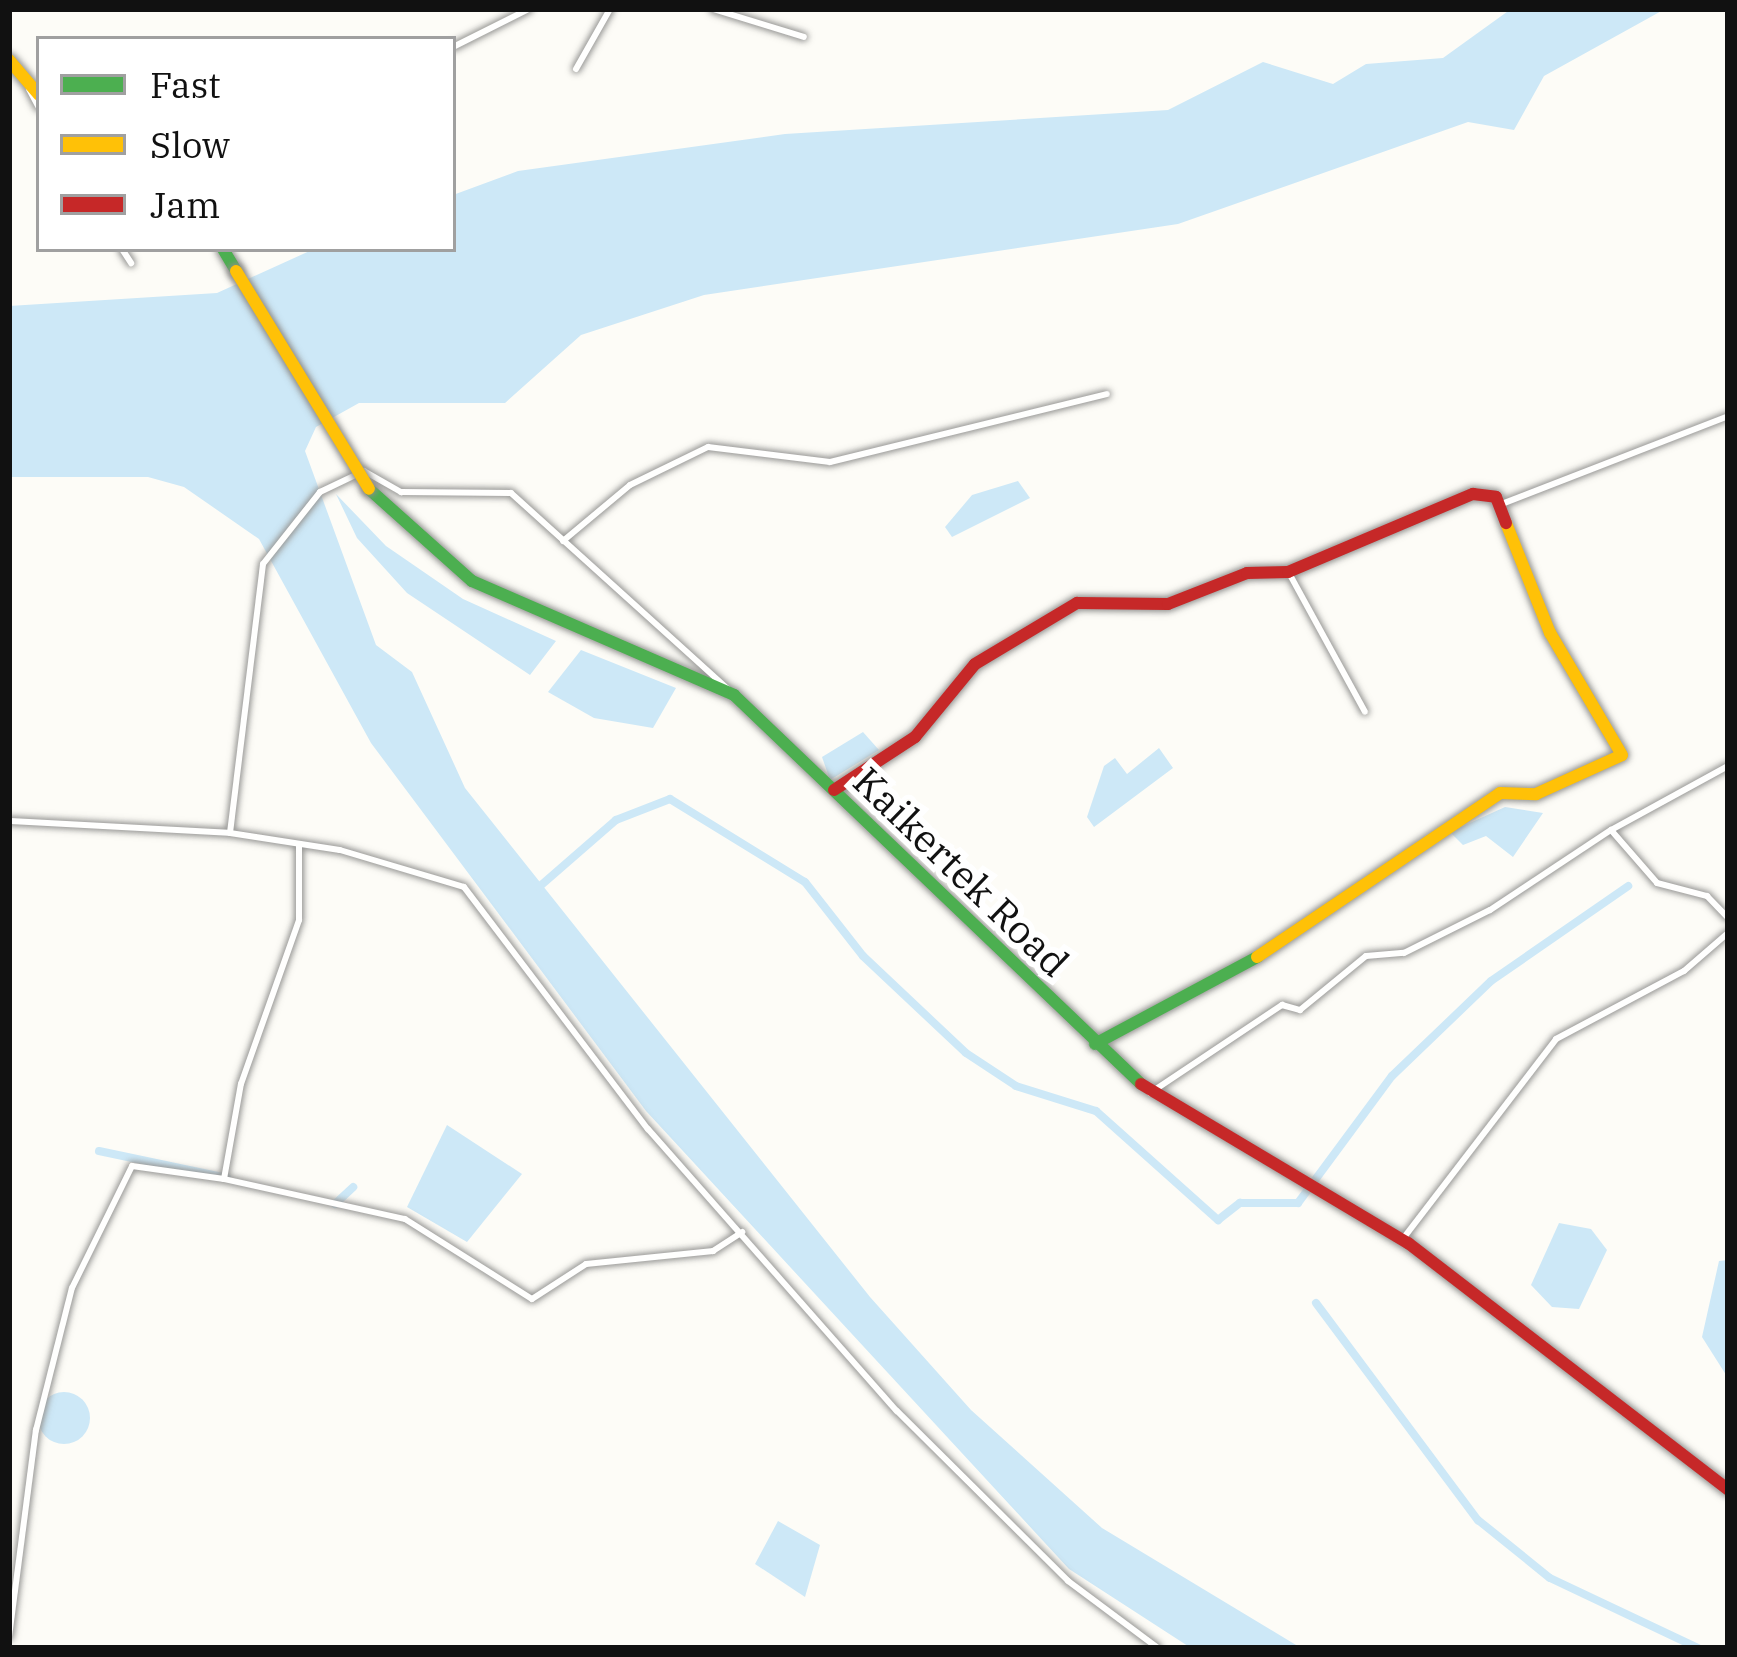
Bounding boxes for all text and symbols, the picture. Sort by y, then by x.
legend [36,36,456,252]
text: Fast [150,61,221,108]
text: Slow [150,121,230,168]
text: Jam [150,181,220,228]
street label: Kaikertek Road [844,758,1078,986]

